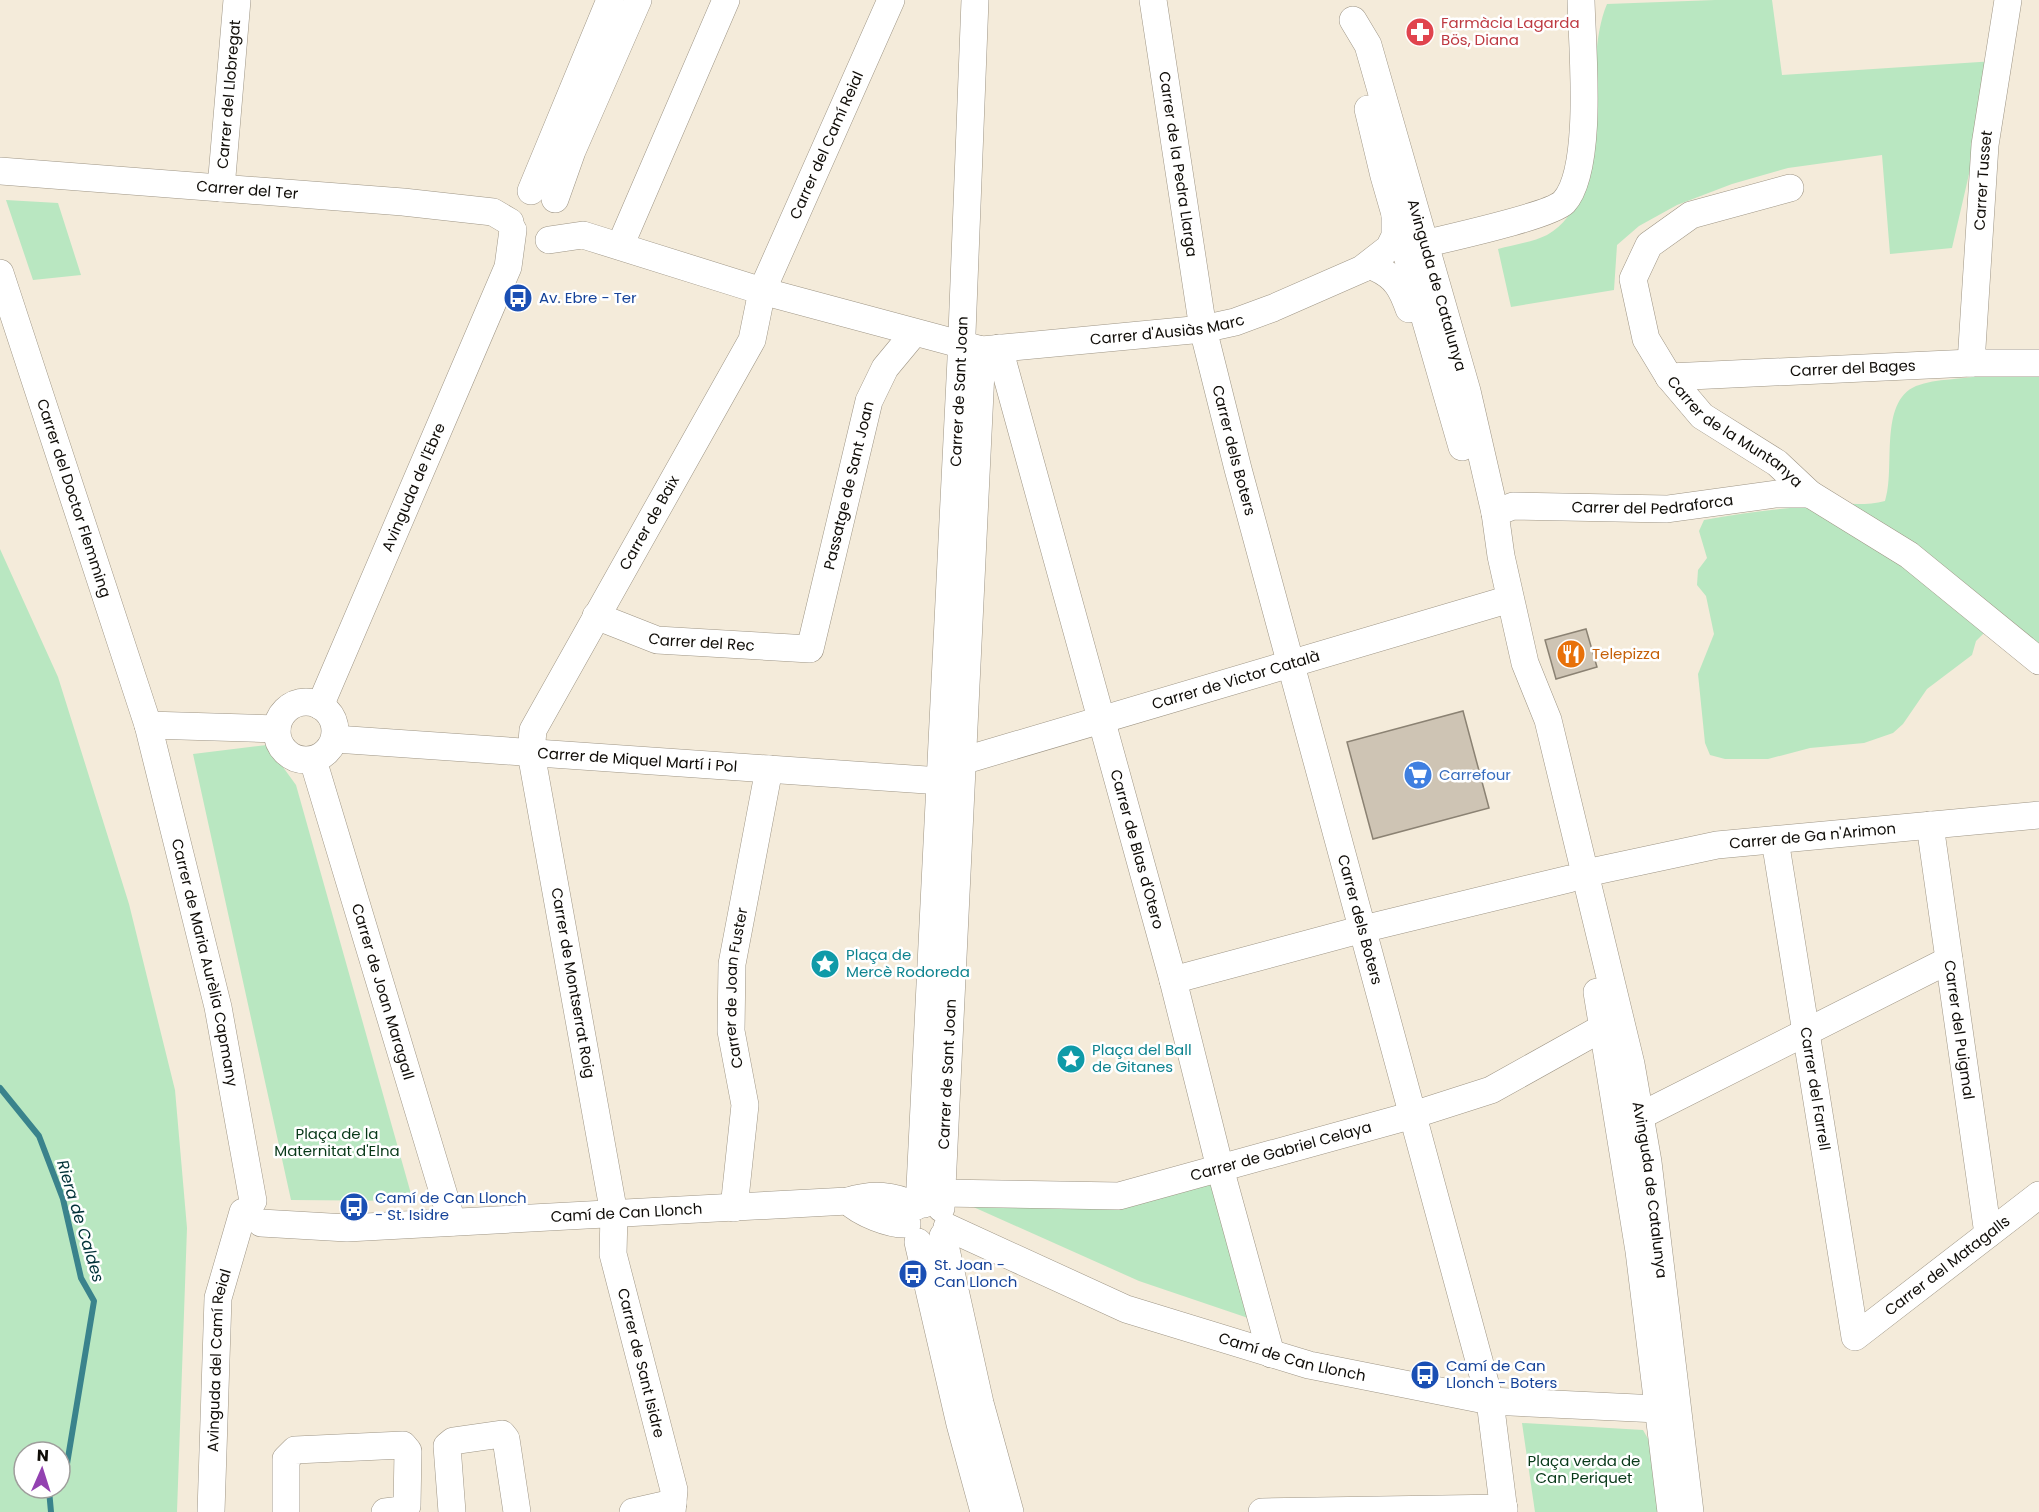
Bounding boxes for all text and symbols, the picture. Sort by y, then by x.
place label: Farmàcia Lagarda Bös, Diana [1441,12,1580,50]
pharmacy icon: Farmàcia Lagarda Bös, Diana [1404,16,1436,48]
street label: Carrer del Llobregat [212,19,245,170]
street label: Carrer del Camí Reial [784,68,868,222]
street label: Carrer de la Pedra Llarga [1154,70,1203,258]
street label: Carrer Tusset [1969,129,1997,231]
street label: Carrer del Ter [196,175,299,204]
street label: Avinguda de Catalunya [1403,197,1472,374]
bus stop icon: Av. Ebre - Ter [502,282,534,314]
place label: Av. Ebre - Ter [539,287,637,308]
street label: Carrer d'Ausiàs Marc [1089,308,1247,350]
street label: Carrer de Sant Joan [945,316,973,467]
street label: Carrer del Bages [1790,355,1916,381]
street label: Carrer de la Muntanya [1663,371,1807,492]
street label: Carrer dels Boters [1207,383,1261,518]
street label: Carrer del Doctor Flemming [32,396,117,600]
street label: Passatge de Sant Joan [818,399,879,572]
street label: Avinguda de l'Ebre [376,419,450,555]
street label: Carrer de Baix [614,471,684,574]
street label: Carrer del Pedraforca [1571,489,1735,519]
street label: Carrer del Rec [645,627,755,656]
restaurant icon: Telepizza [1555,638,1587,670]
place label: Telepizza [1592,643,1660,664]
street label: Carrer de Victor Català [1149,645,1322,714]
street label: Carrer de Miquel Martí i Pol [537,742,738,777]
supermarket icon: Carrefour [1402,759,1434,791]
place label: Carrefour [1439,764,1511,785]
street label: Carrer de Blas d'Otero [1106,767,1169,931]
street label: Carrer de Ga n'Arimon [1728,817,1897,854]
street label: Carrer de Maria Aurèlia Capmany [167,836,243,1089]
street label: Carrer dels Boters [1333,852,1388,987]
street label: Carrer de Montserrat Roig [546,886,601,1080]
street label: Carrer de Joan Maragall [347,901,420,1082]
street label: Carrer de Joan Fuster [719,905,753,1070]
place label: Plaça de Mercè Rodoreda [846,944,970,982]
place icon: Plaça de Mercè Rodoreda [809,948,841,980]
street label: Carrer del Puigmal [1939,959,1980,1101]
street label: Carrer de Sant Joan [933,998,961,1150]
street label: Carrer del Farrell [1795,1025,1836,1152]
place label: Plaça del Ball de Gitanes [1092,1039,1192,1077]
place icon: Plaça del Ball de Gitanes [1055,1043,1087,1075]
street label: Avinguda de Catalunya [1628,1100,1673,1279]
street label: Carrer de Gabriel Celaya [1188,1116,1374,1186]
park label: Plaça de la Maternitat d'Elna [274,1123,400,1161]
water label: Riera de Caldes [51,1157,110,1285]
place label: Camí de Can Llonch - St. Isidre [375,1187,527,1225]
bus stop icon: Camí de Can Llonch - St. Isidre [338,1191,370,1223]
street label: Camí de Can Llonch [550,1198,703,1227]
street label: Carrer del Matagalls [1880,1210,2014,1320]
place label: St. Joan - Can Llonch [934,1254,1017,1292]
bus stop icon: St. Joan - Can Llonch [897,1258,929,1290]
street label: Avinguda del Camí Reial [202,1266,236,1452]
street label: Carrer de Sant Isidre [613,1286,670,1440]
street label: Camí de Can Llonch [1216,1327,1368,1386]
place label: Camí de Can Llonch - Boters [1446,1355,1558,1393]
bus stop icon: Camí de Can Llonch - Boters [1409,1359,1441,1391]
north arrow [12,1440,72,1500]
text: N [36,1444,49,1467]
park label: Plaça verda de Can Periquet [1528,1450,1640,1488]

